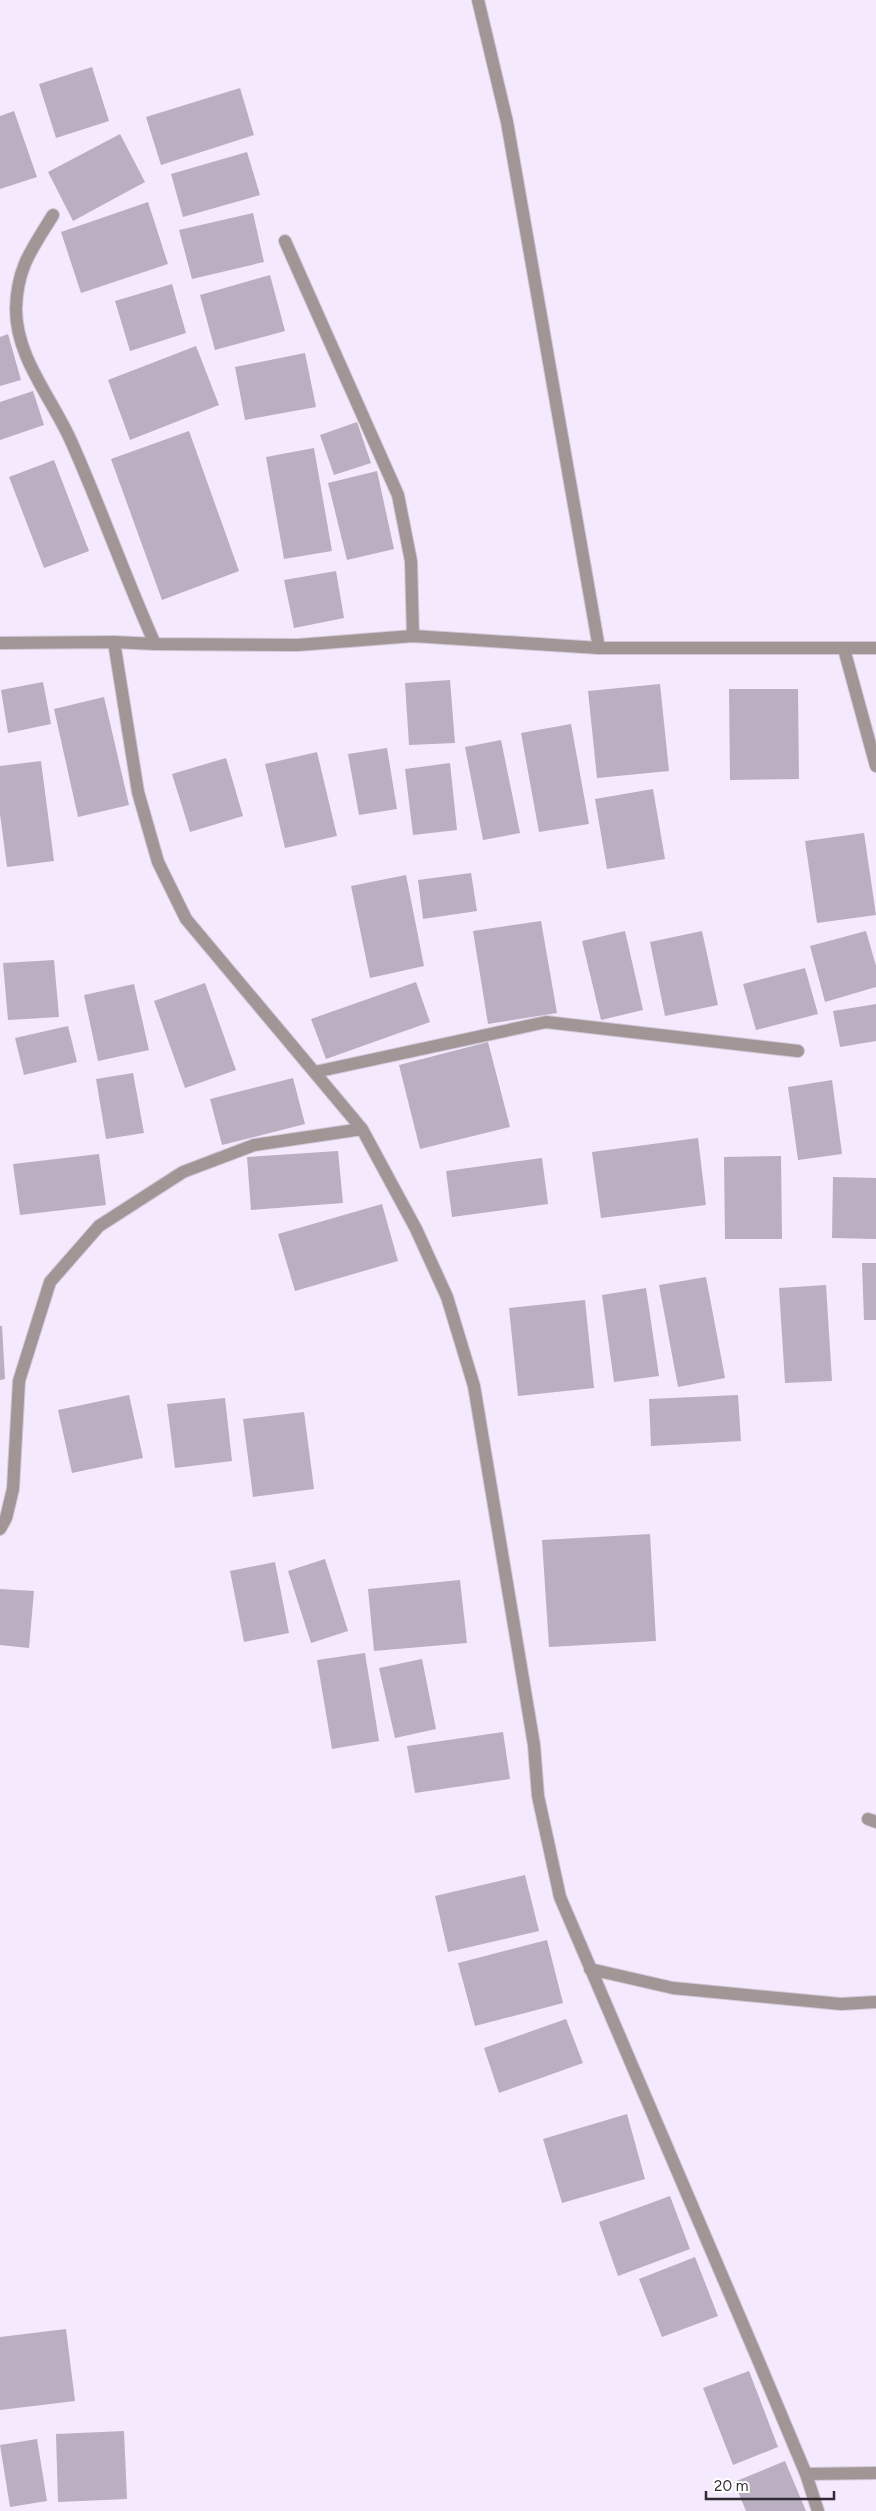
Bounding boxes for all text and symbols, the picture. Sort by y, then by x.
scale bar [706,2468,834,2500]
text: 20 m [714,2477,748,2495]

